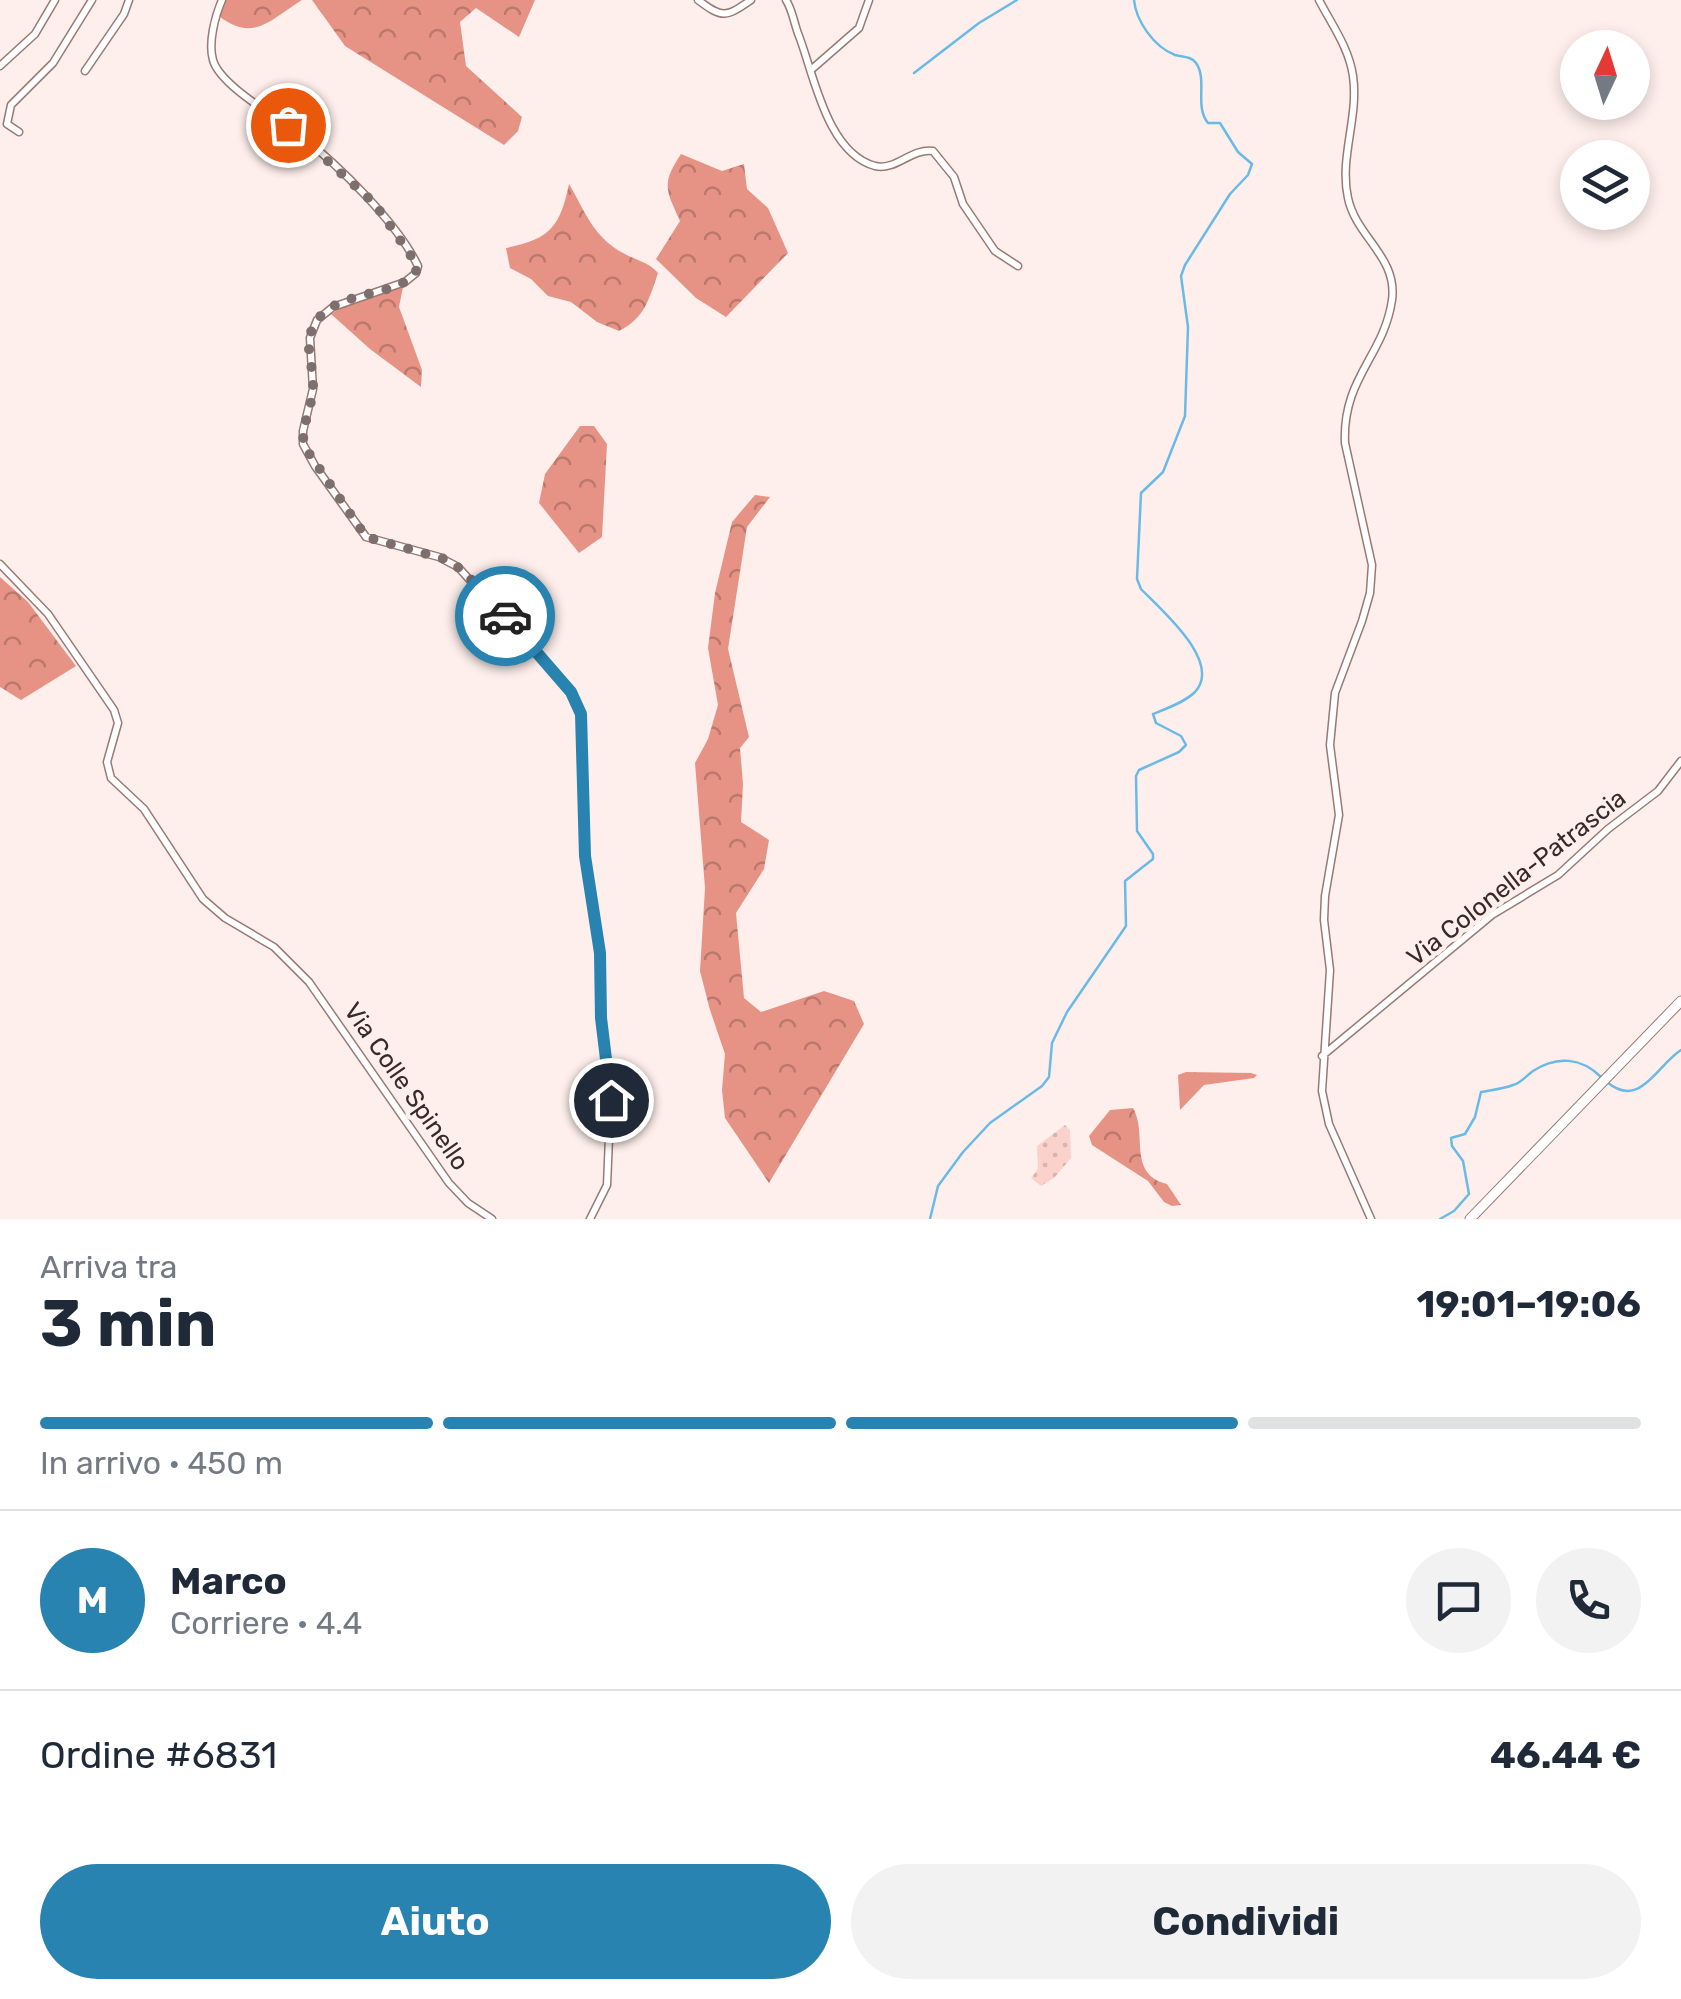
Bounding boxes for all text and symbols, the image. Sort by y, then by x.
north arrow [1560,30,1650,120]
map controls [1560,30,1650,230]
pin [246,83,331,168]
icon: bag [261,98,316,153]
button: layers [1560,140,1650,230]
courier [455,566,555,666]
icon: car [478,589,533,644]
street label: Via Colonella-Patrascia [1401,783,1631,972]
street label: Via Colle Spinello [338,997,475,1176]
pin [569,1058,654,1143]
icon: home [584,1073,639,1128]
text: Arriva tra [40,1248,178,1286]
text: 19:01–19:06 [1416,1281,1641,1327]
text: 3 min [40,1285,217,1362]
text: In arrivo · 450 m [40,1444,283,1482]
button: chat [1406,1548,1511,1653]
button: phone [1536,1548,1641,1653]
text: Marco [170,1558,287,1604]
text: M [77,1577,108,1623]
text: Corriere · 4.4 [170,1604,363,1642]
text: Ordine #6831 [40,1732,277,1778]
text: 46.44 € [1490,1732,1641,1778]
button: Aiuto [40,1864,831,1979]
button: Condividi [851,1864,1641,1979]

